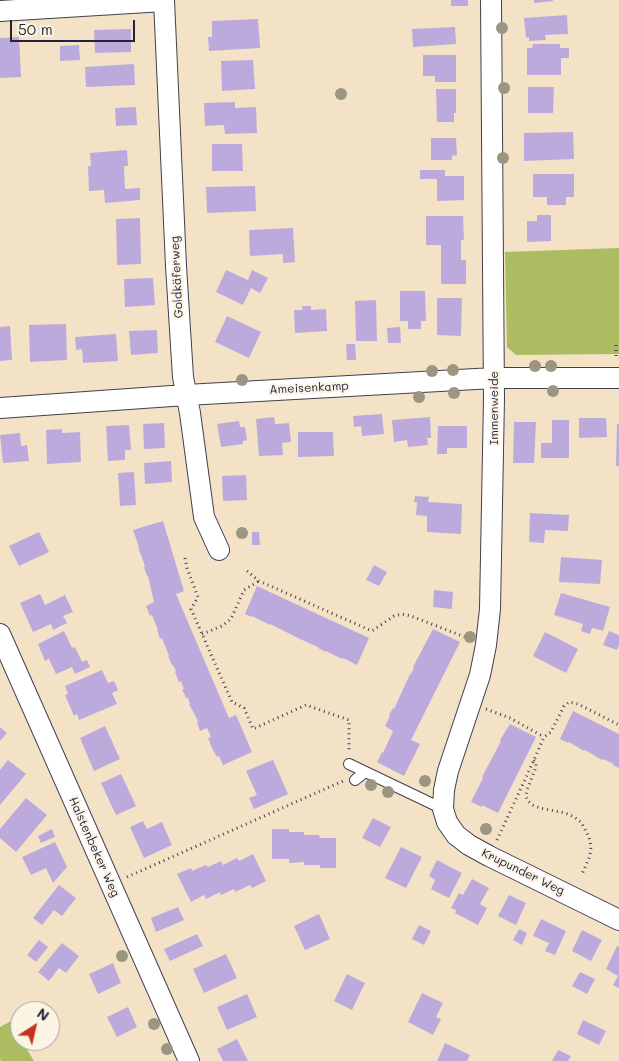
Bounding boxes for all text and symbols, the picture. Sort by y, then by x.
scale bar [12,10,138,42]
text: 50 m [18,19,53,39]
street label: Goldkäferweg [168,236,186,318]
street label: Immenweide [487,371,501,445]
street label: Ameisenkamp [269,379,349,397]
street label: Halstenbeker Weg [65,795,123,899]
street label: Krupunder Weg [479,846,567,898]
north arrow [10,1001,60,1051]
text: N [34,1003,53,1025]

